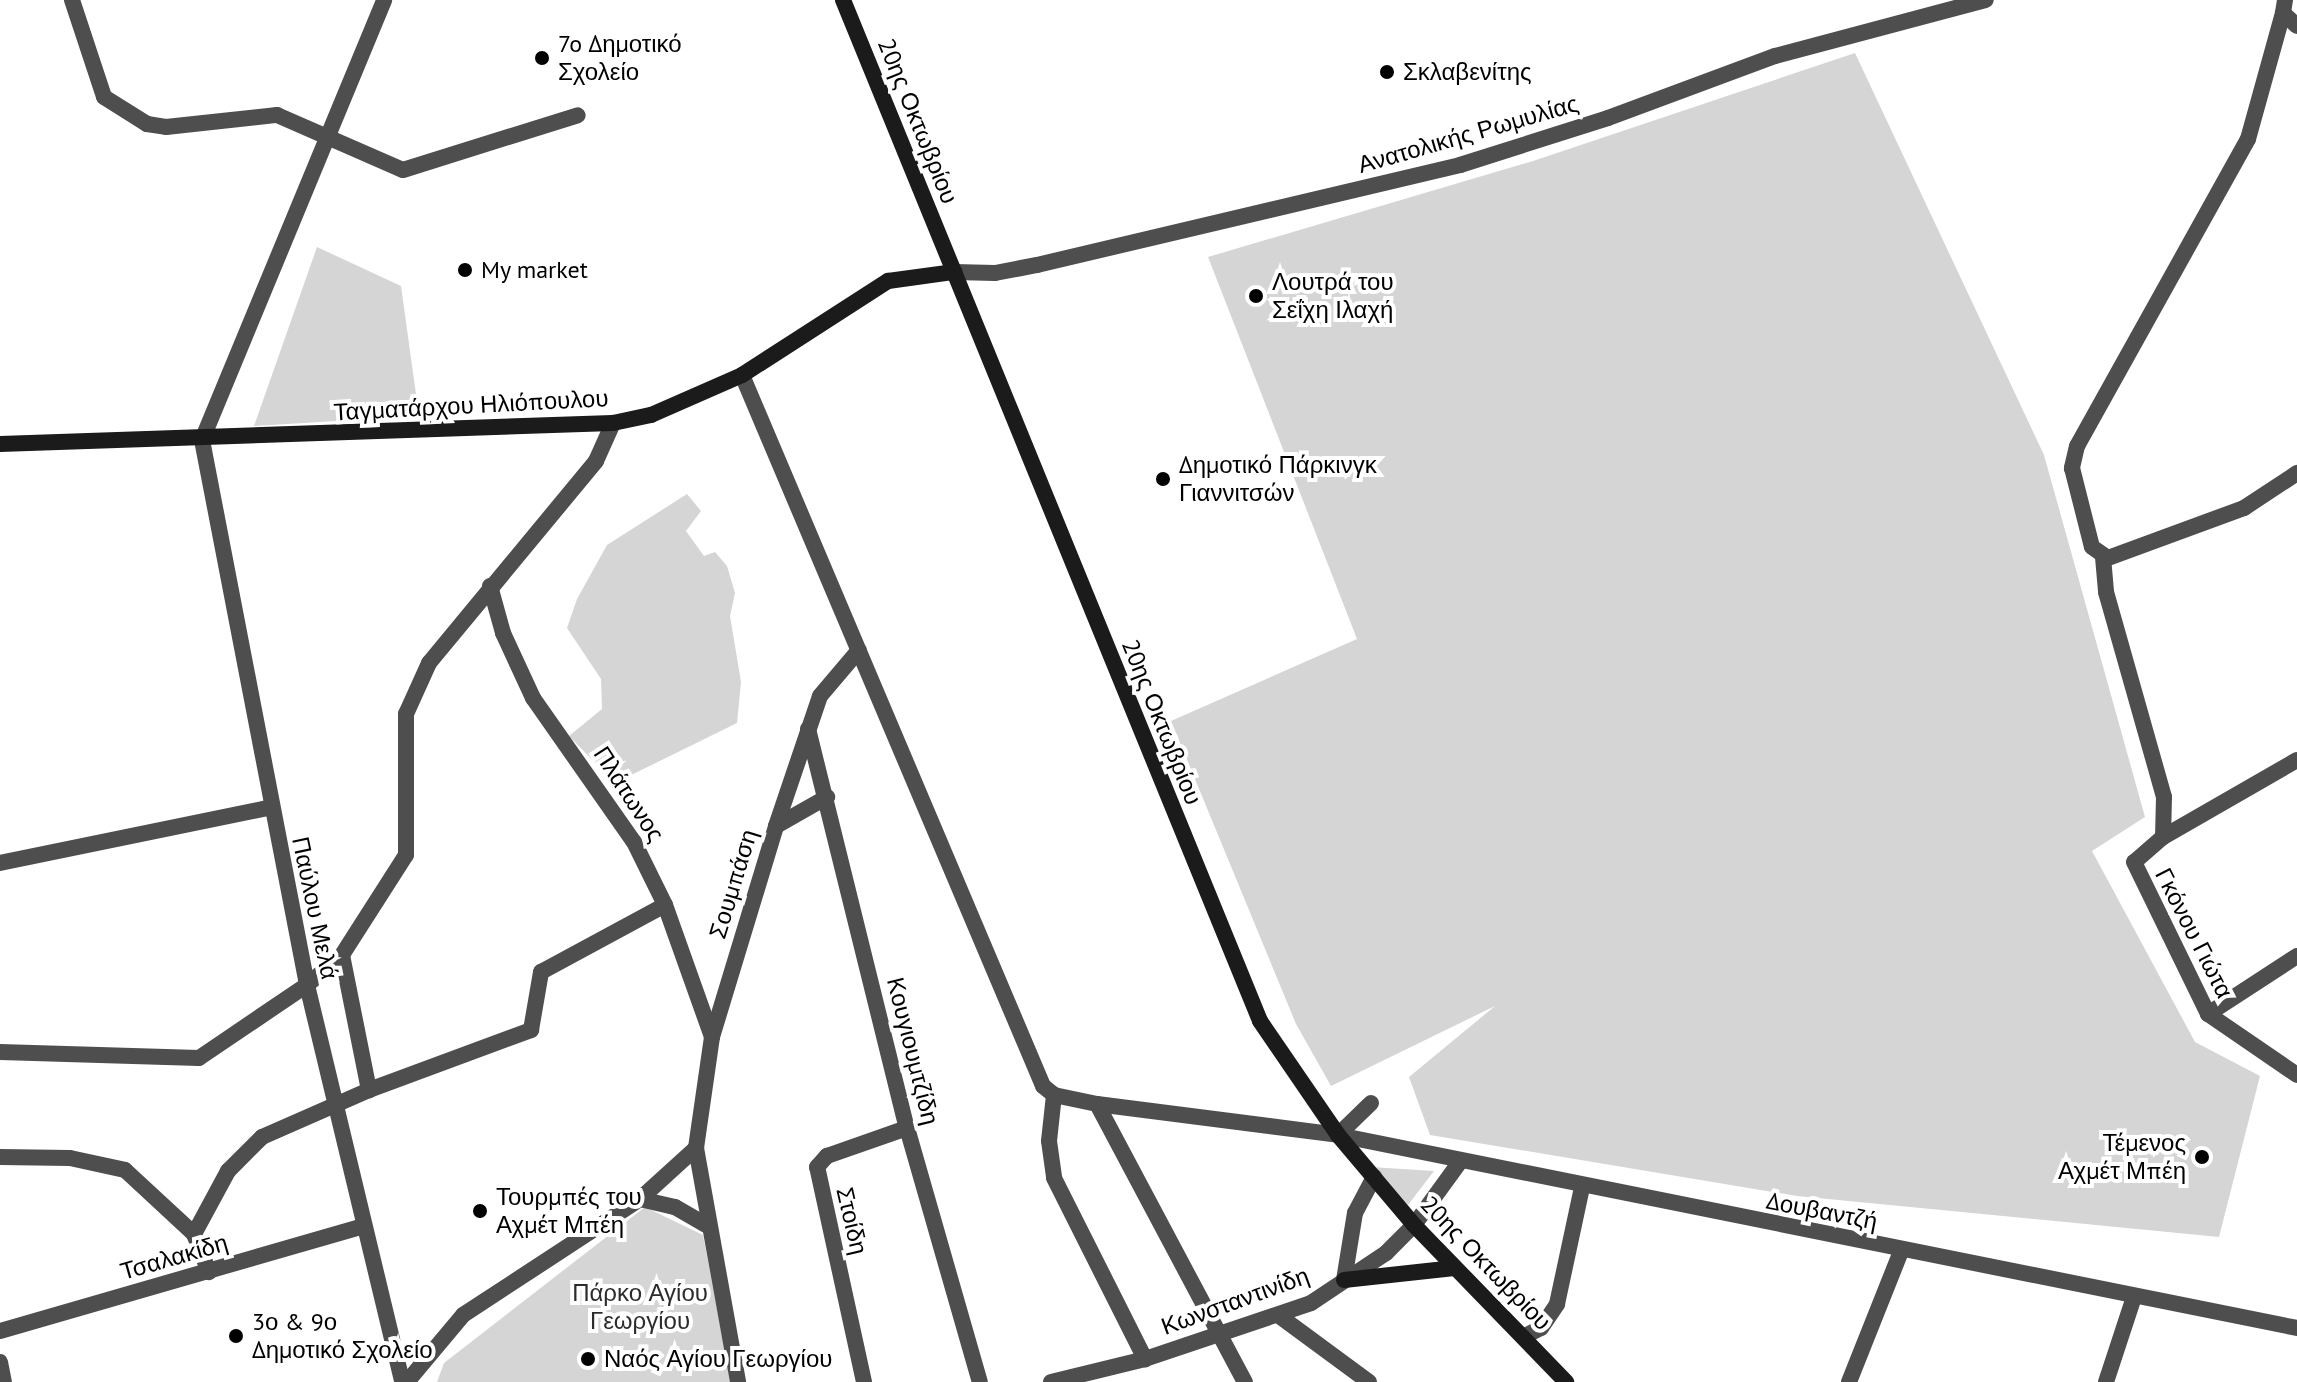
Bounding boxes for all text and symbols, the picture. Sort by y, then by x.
place label: 7o Δημοτικό Σχολείο [558,30,682,86]
street label: 20ης Οκτωβρίου [872,34,964,208]
marker: 7o Δημοτικό Σχολείο [533,49,551,67]
place label: Σκλαβενίτης [1403,58,1532,86]
marker: Σκλαβενίτης [1378,63,1396,81]
street label: Ανατολικής Ρωμυλίας [1354,89,1582,179]
place label: My market [481,256,589,284]
marker: My market [456,261,474,279]
place label: Λουτρά του Σεΐχη Ιλαχή [1272,268,1394,324]
marker: Λουτρά του Σεΐχη Ιλαχή [1247,287,1265,305]
street label: Ταγματάρχου Ηλιόπουλου [333,383,609,427]
place label: Δημοτικό Πάρκινγκ Γιαννιτσών [1179,451,1377,507]
marker: Δημοτικό Πάρκινγκ Γιαννιτσών [1154,470,1172,488]
street label: 20ης Οκτωβρίου [1116,635,1208,809]
street label: Πλάτωνος [588,741,670,847]
street label: Σουμπάση [703,826,763,942]
street label: Παύλου Μελά [286,834,344,982]
street label: Γκόνου Γιώτα [2149,863,2239,1003]
street label: Κουγιουμτζίδη [881,974,945,1128]
place label: Τέμενος Αχμέτ Μπέη [2058,1129,2186,1185]
marker: Τέμενος Αχμέτ Μπέη [2193,1148,2211,1166]
place label: Τουρμπές του Αχμέτ Μπέη [496,1183,642,1239]
street label: Στοίδη [830,1185,874,1257]
street label: Δουβαντζή [1764,1186,1880,1236]
street label: 20ης Οκτωβρίου [1415,1190,1557,1336]
marker: Τουρμπές του Αχμέτ Μπέη [471,1202,489,1220]
street label: Τσαλακίδη [117,1228,231,1286]
street label: Κωνσταντινίδη [1157,1261,1313,1341]
park label: Πάρκο Αγίου Γεωργίου [572,1279,708,1335]
place label: 3ο & 9ο Δημοτικό Σχολείο [252,1308,433,1364]
marker: 3ο & 9ο Δημοτικό Σχολείο [227,1327,245,1345]
place label: Ναός Αγίου Γεωργίου [604,1345,832,1373]
marker: Ναός Αγίου Γεωργίου [579,1350,597,1368]

